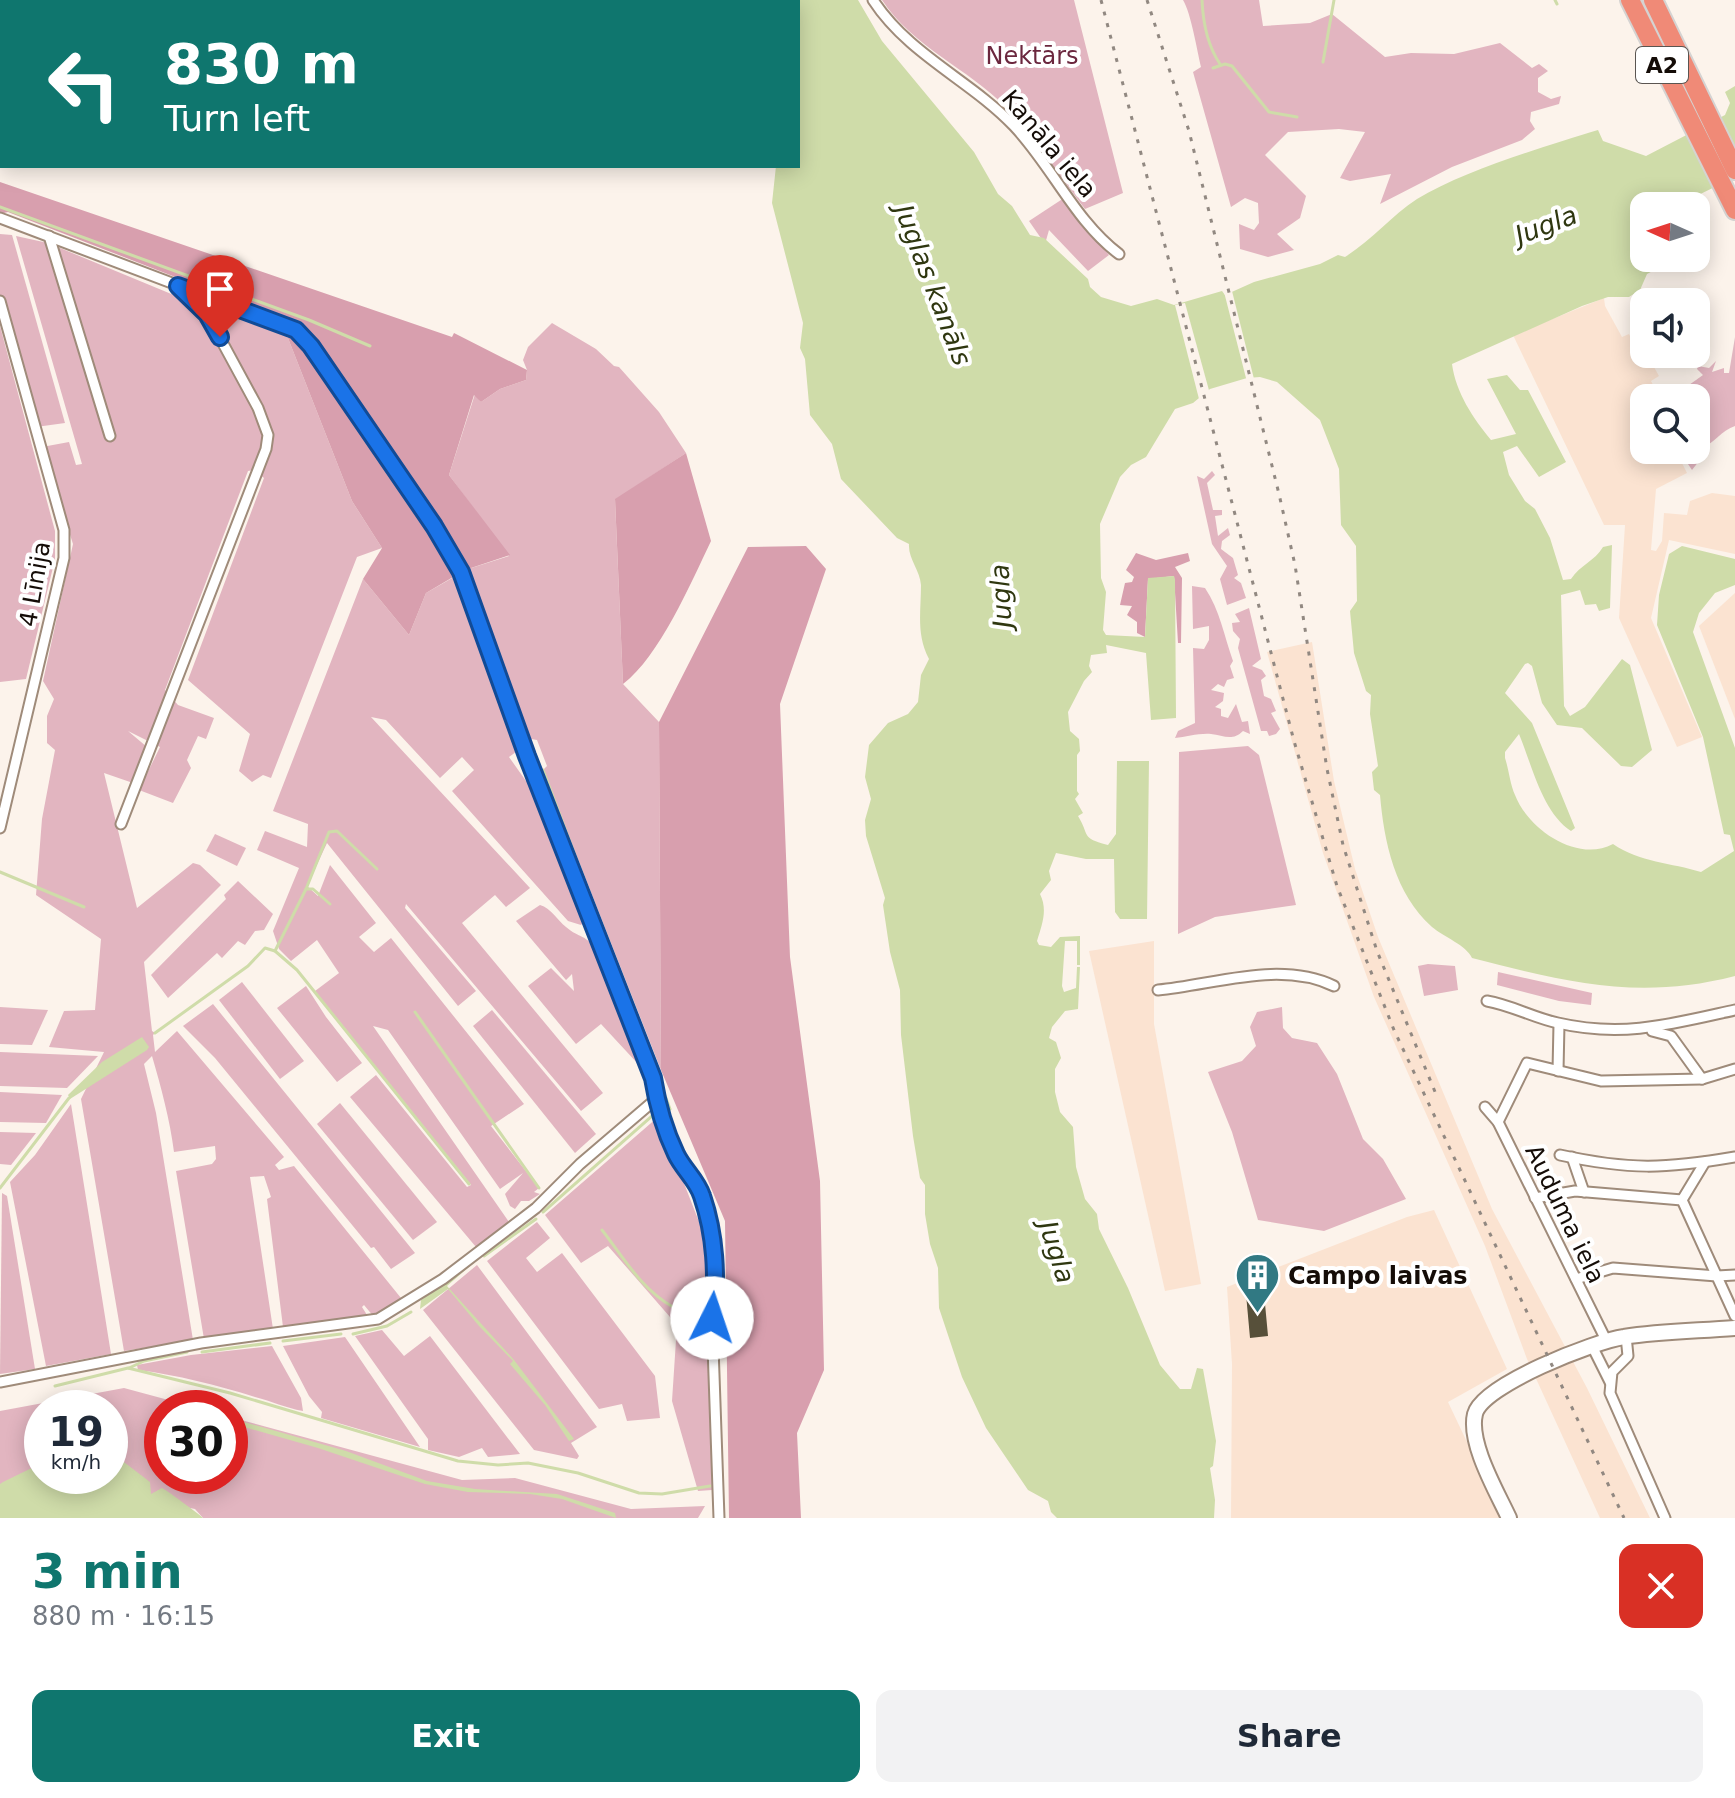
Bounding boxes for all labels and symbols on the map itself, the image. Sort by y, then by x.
park label: Nektārs [985,42,1079,70]
road number: A2 [1636,47,1688,83]
street label: Kanāla iela [996,85,1102,203]
north arrow [1630,192,1710,272]
water label: Juglas kanāls [887,196,977,370]
water label: Jugla [1506,200,1581,252]
pin [186,255,254,337]
street label: 4 Līnija [14,539,56,629]
water label: Jugla [984,563,1018,634]
street label: Auduma iela [1519,1140,1611,1288]
water label: Jugla [1031,1212,1081,1287]
building icon: Campo laivas [1233,1252,1281,1315]
place label: Campo laivas [1288,1262,1468,1290]
position arrow [670,1276,754,1360]
speed limit sign: 30 [144,1390,248,1494]

